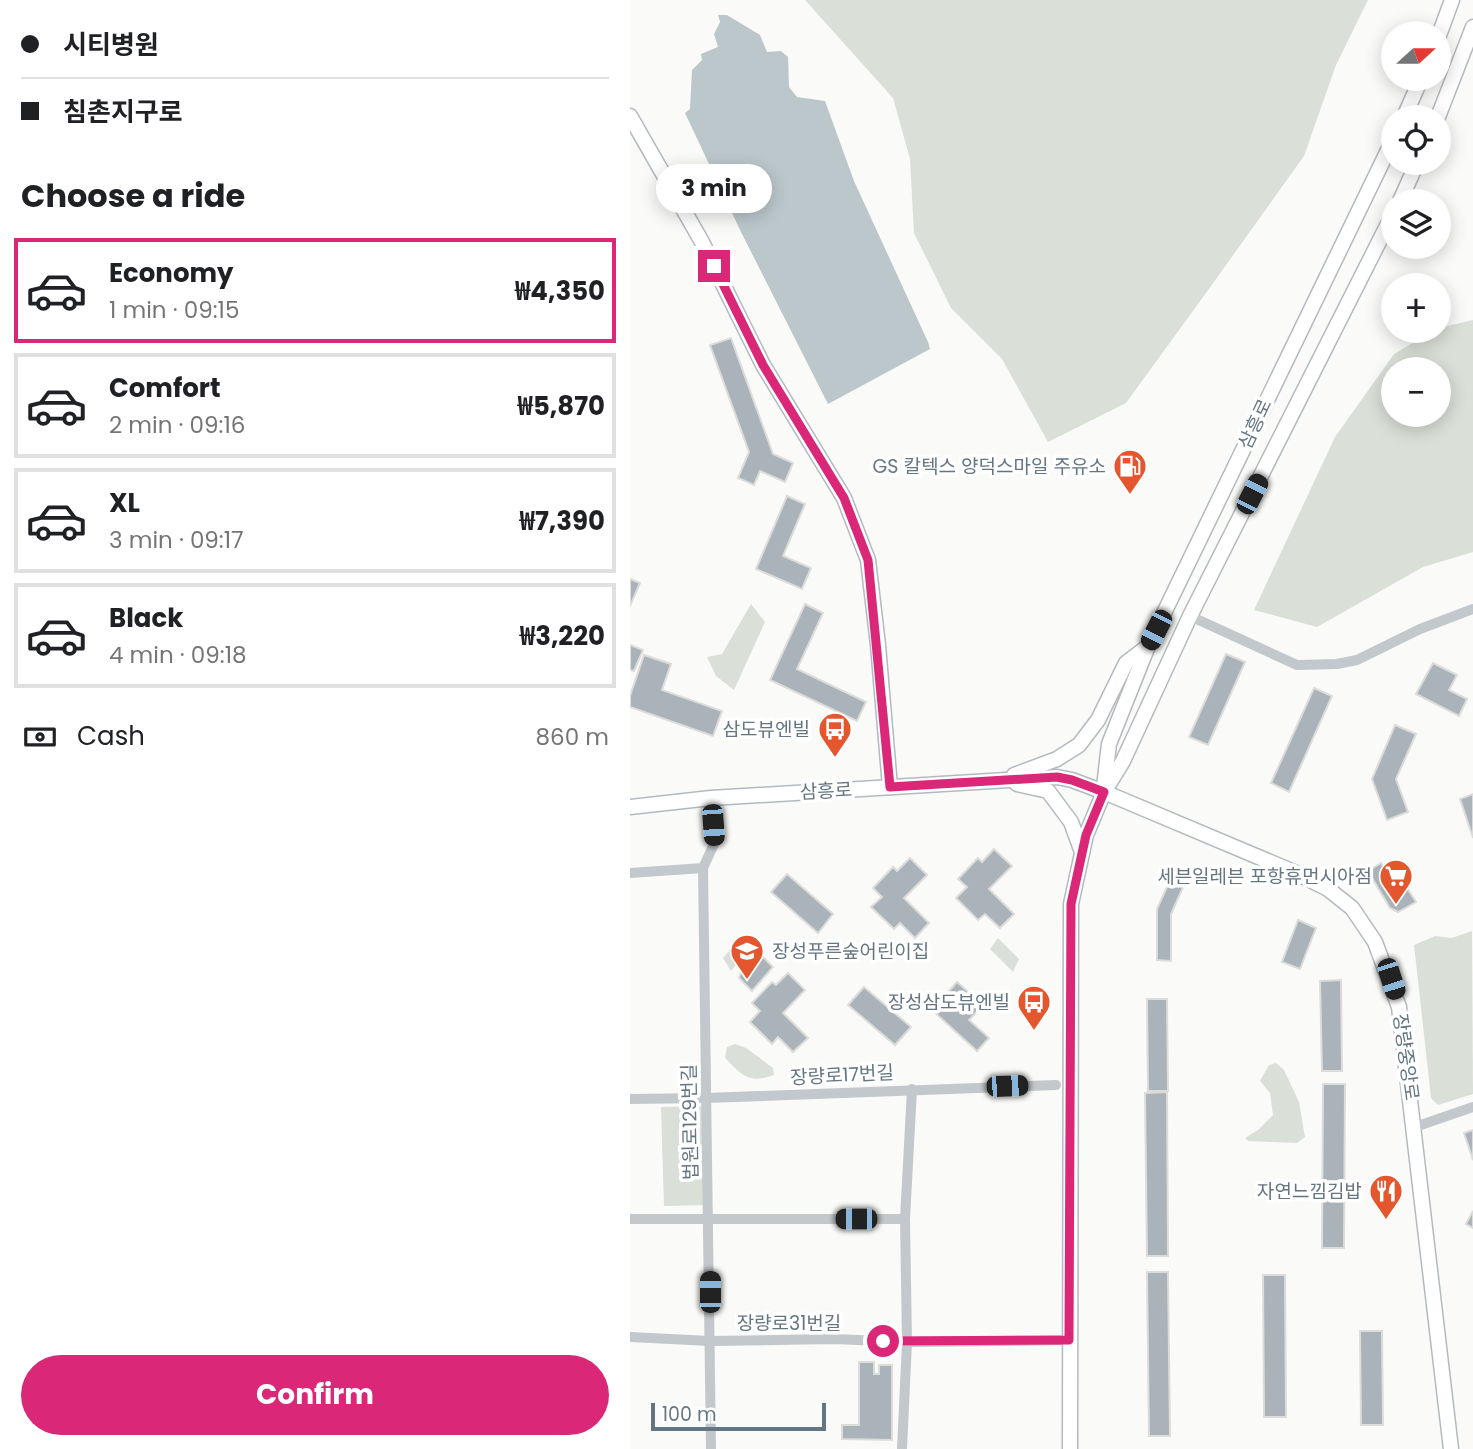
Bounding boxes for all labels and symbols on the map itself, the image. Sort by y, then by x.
north arrow [1381,21,1451,91]
callout: 3 min [656,164,772,214]
route end [698,250,730,282]
street label: 삼흥로 [1232,395,1278,453]
fuel station icon: GS 칼텍스 양덕스마일 주유소 [1111,447,1149,496]
place label: GS 칼텍스 양덕스마일 주유소 [873,453,1106,480]
car [1234,471,1271,517]
car [1138,607,1175,653]
bus stop icon: 삼도뷰엔빌 [816,710,854,759]
place label: 삼도뷰엔빌 [723,716,810,743]
street label: 삼흥로 [799,776,853,806]
car [702,803,725,847]
supermarket icon: 세븐일레븐 포항휴먼시아점 [1377,857,1415,906]
place label: 세븐일레븐 포항휴먼시아점 [1157,863,1372,890]
school or university icon: 장성푸른숲어린이집 [728,932,766,981]
place label: 장성푸른숲어린이집 [772,938,929,965]
car [1375,956,1408,1002]
bus stop icon: 장성삼도뷰엔빌 [1015,983,1053,1032]
place label: 장성삼도뷰엔빌 [888,989,1010,1016]
street label: 장량중앙로 [1387,1012,1425,1102]
street label: 장량로17번길 [789,1059,895,1091]
street label: 법원로129번길 [675,1064,705,1180]
car [986,1075,1029,1097]
restaurant icon: 자연느낌김밥 [1367,1172,1405,1221]
place label: 자연느낌김밥 [1257,1178,1362,1205]
car [836,1209,878,1230]
car [700,1271,721,1313]
street label: 장량로31번길 [737,1310,841,1337]
route start [867,1325,899,1357]
scale bar [651,1400,826,1432]

